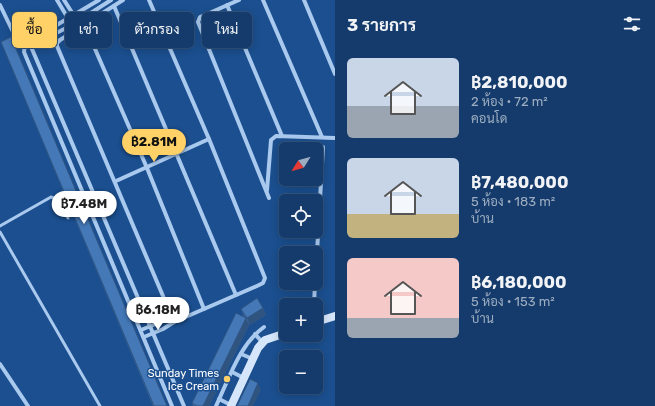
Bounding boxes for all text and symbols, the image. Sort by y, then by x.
chip: ซื้อ [12,12,57,48]
chip: เช่า [65,12,112,48]
chip: ตัวกรอง [120,12,194,48]
chip: ใหม่ [202,12,252,48]
icon: filters [621,13,643,35]
text: 3 รายการ [347,15,416,35]
text: ฿2,810,000 [471,72,568,92]
icon: home [379,74,427,122]
text: 2 ห้อง · 72 m² [471,94,548,109]
text: คอนโด [471,111,507,126]
pin: ฿2.81M [121,129,187,163]
text: ฿2.81M [131,134,177,149]
north arrow [279,142,323,186]
map controls [279,142,323,394]
text: ฿7,480,000 [471,172,568,192]
icon: home [379,174,427,222]
pin: ฿7.48M [51,191,117,225]
button: locate [279,194,323,238]
text: 5 ห้อง · 183 m² [471,194,555,209]
text: ฿7.48M [61,196,107,211]
text: บ้าน [471,211,494,226]
button: layers [279,246,323,290]
text: ฿6,180,000 [471,272,567,292]
icon: home [379,274,427,322]
text: 5 ห้อง · 153 m² [471,294,555,309]
pin: ฿6.18M [125,297,191,331]
button: + [279,298,323,342]
text: ฿6.18M [135,302,181,317]
text: บ้าน [471,311,494,326]
button: − [279,350,323,394]
place label: Sunday Times Ice Cream [148,367,219,393]
marker: Sunday Times Ice Cream [222,374,232,384]

